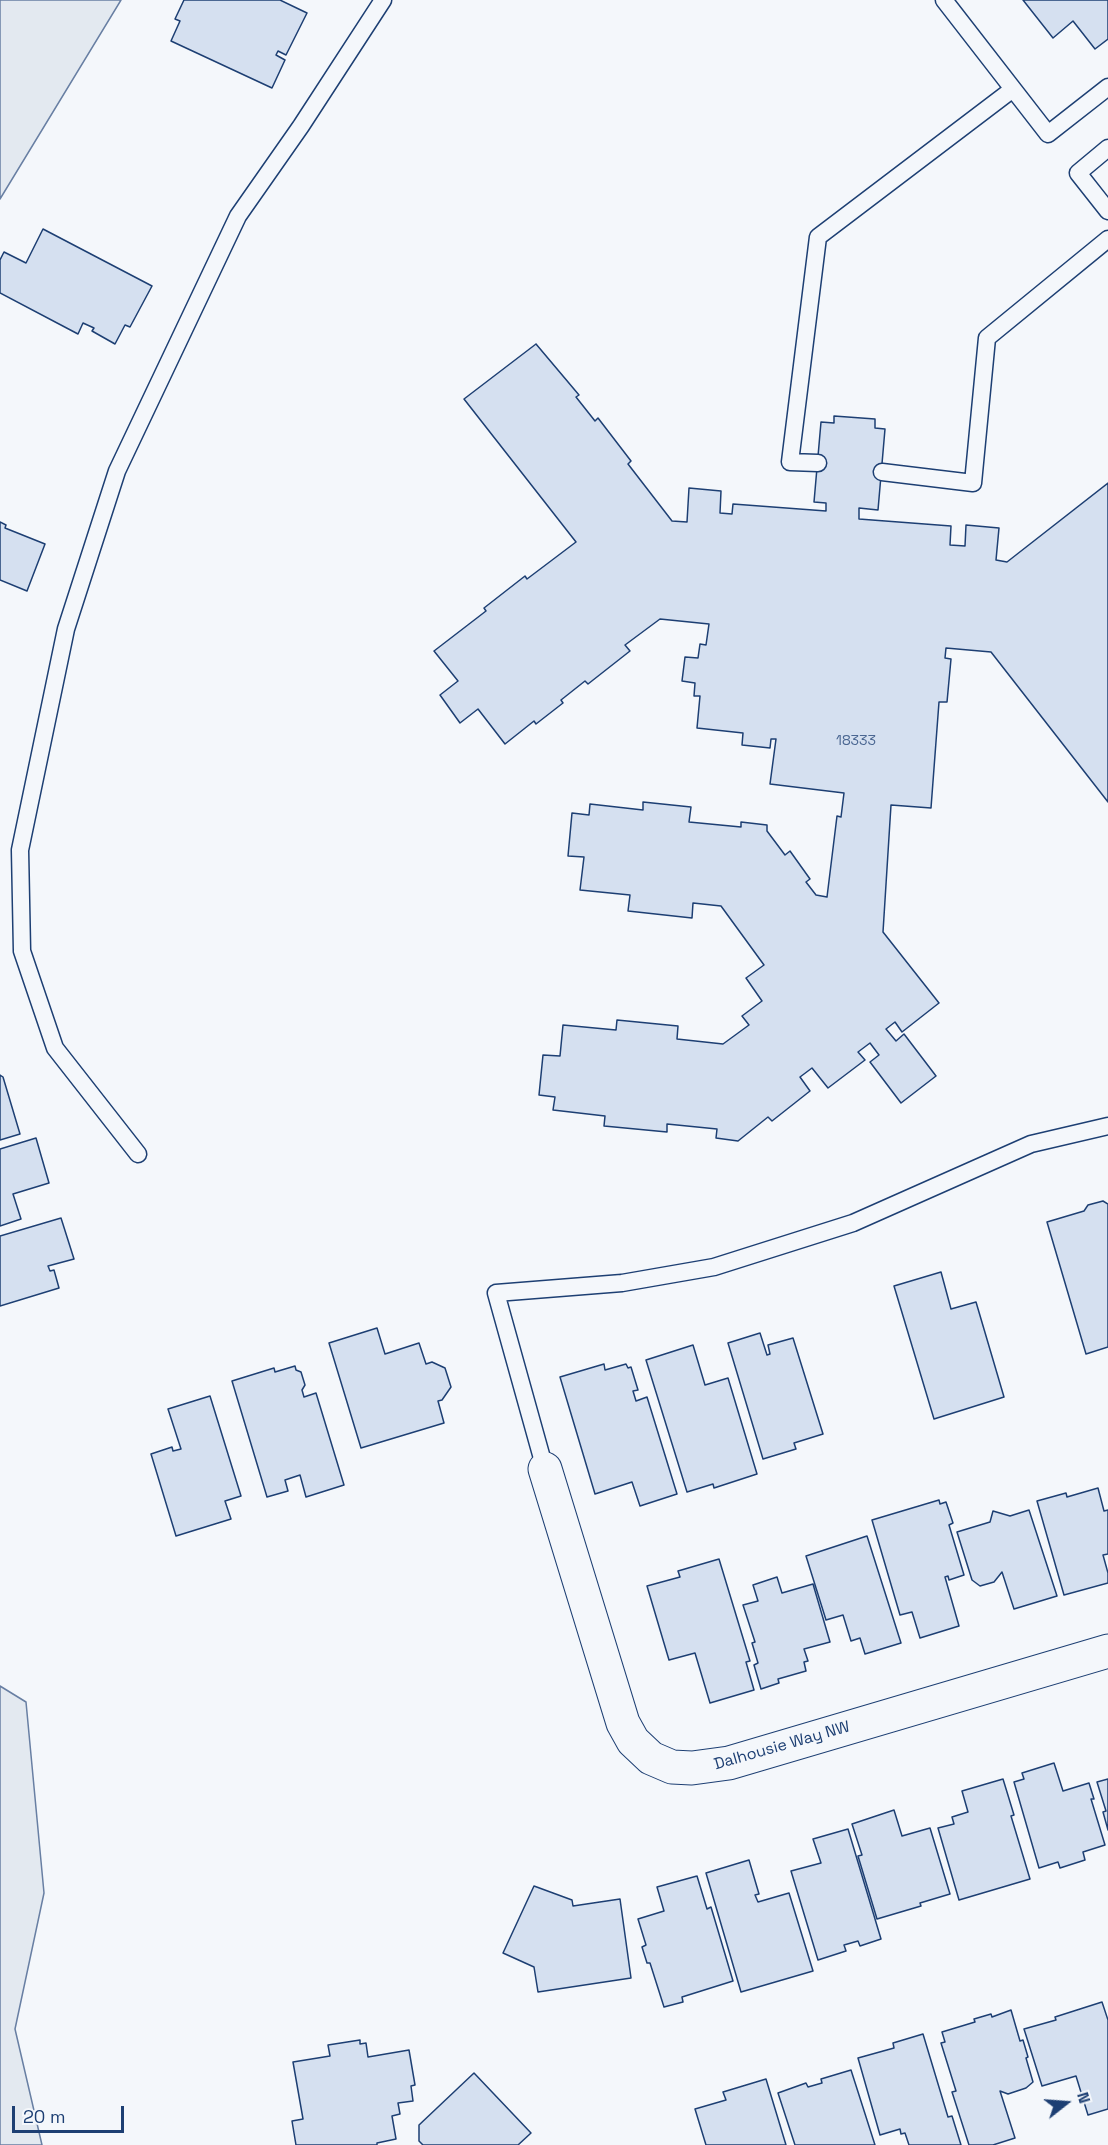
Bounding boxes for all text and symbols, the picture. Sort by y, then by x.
house number: 18333 [836,733,876,749]
street label: Dalhousie Way NW [712,1717,852,1775]
north arrow [1036,2073,1096,2133]
text: N [1072,2089,1095,2106]
scale bar [15,2094,128,2132]
text: 20 m [23,2105,66,2128]

